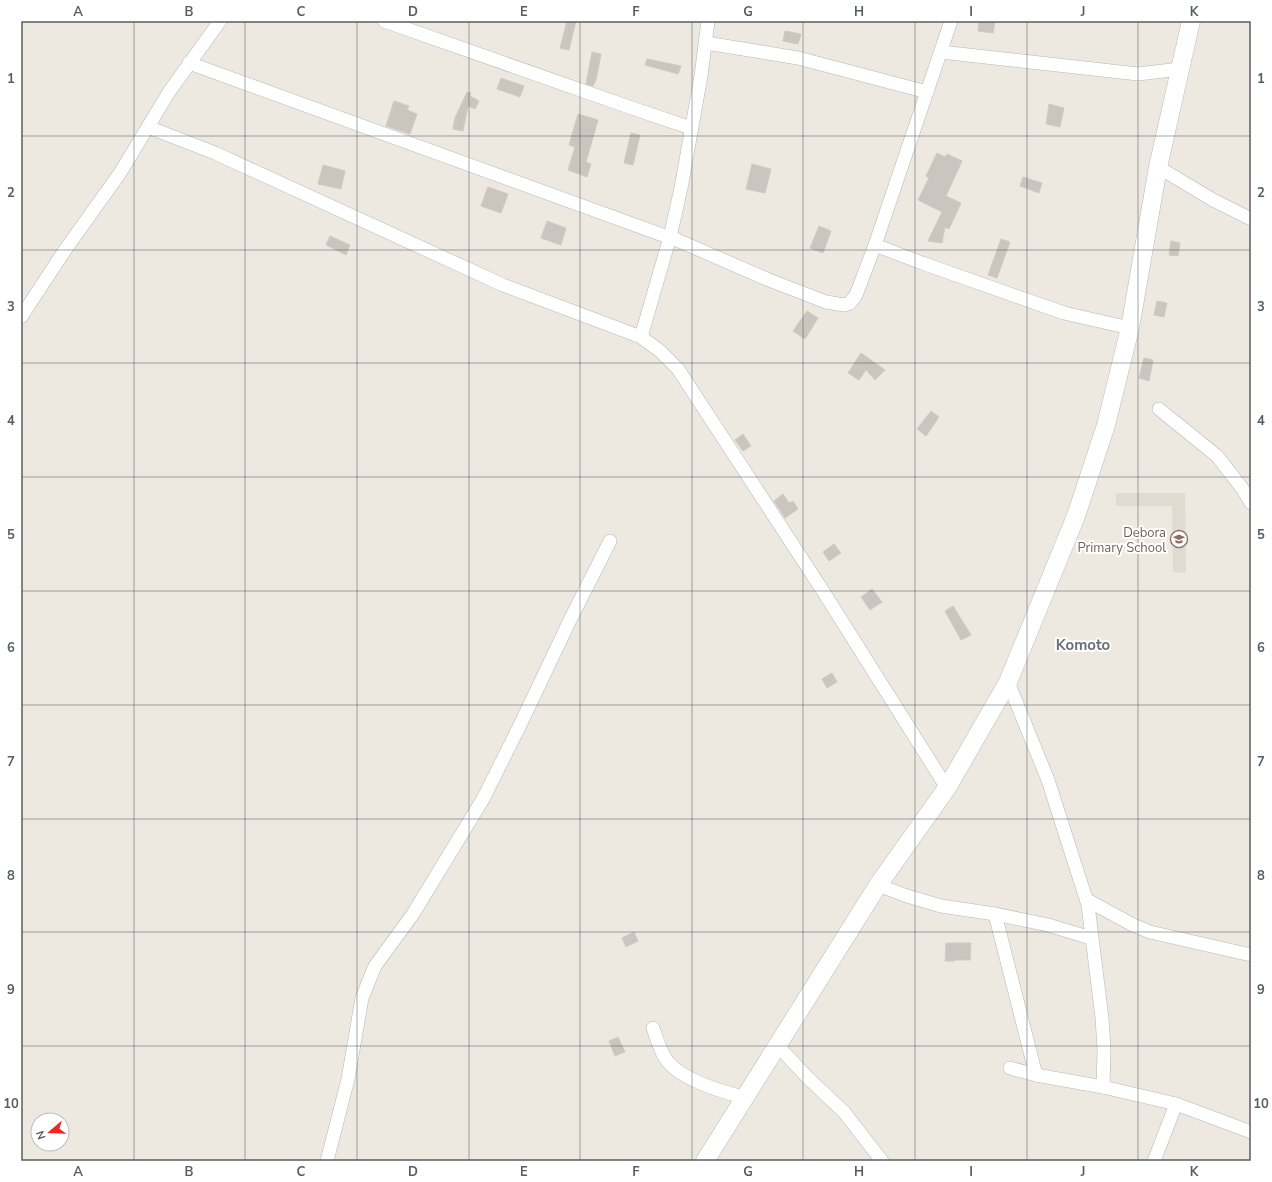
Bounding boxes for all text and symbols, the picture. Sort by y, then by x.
text: A [73,3,83,21]
text: B [185,3,194,21]
text: C [297,3,306,21]
text: D [408,3,418,21]
text: E [520,3,528,21]
text: F [632,3,640,21]
text: G [743,3,753,21]
text: H [854,3,864,21]
text: I [969,3,973,21]
text: J [1080,3,1085,21]
text: K [1190,3,1199,21]
text: 1 [7,70,15,88]
text: 1 [1257,70,1265,88]
text: 2 [7,184,15,202]
text: 2 [1257,184,1265,202]
text: 3 [7,298,15,316]
text: 3 [1257,298,1265,316]
text: 4 [7,412,15,430]
text: 4 [1257,412,1265,430]
place label: Debora Primary School [1077,524,1166,557]
text: 5 [7,526,15,544]
text: 5 [1257,526,1265,544]
school or university icon: Debora Primary School [1169,529,1189,549]
district label: Komoto [1056,635,1111,655]
text: 6 [7,639,15,657]
text: 6 [1257,639,1265,657]
text: 7 [7,753,15,771]
text: 7 [1257,753,1265,771]
text: 8 [7,867,15,885]
text: 8 [1257,867,1265,885]
text: 9 [7,981,15,999]
text: 9 [1257,981,1265,999]
text: 10 [3,1095,19,1113]
text: 10 [1253,1095,1269,1113]
north arrow [30,1112,70,1152]
text: N [33,1129,49,1141]
text: A [73,1163,83,1181]
text: B [185,1163,194,1181]
text: C [297,1163,306,1181]
text: D [408,1163,418,1181]
text: E [520,1163,528,1181]
text: F [632,1163,640,1181]
text: G [743,1163,753,1181]
text: H [854,1163,864,1181]
text: I [969,1163,973,1181]
text: J [1080,1163,1085,1181]
text: K [1190,1163,1199,1181]

